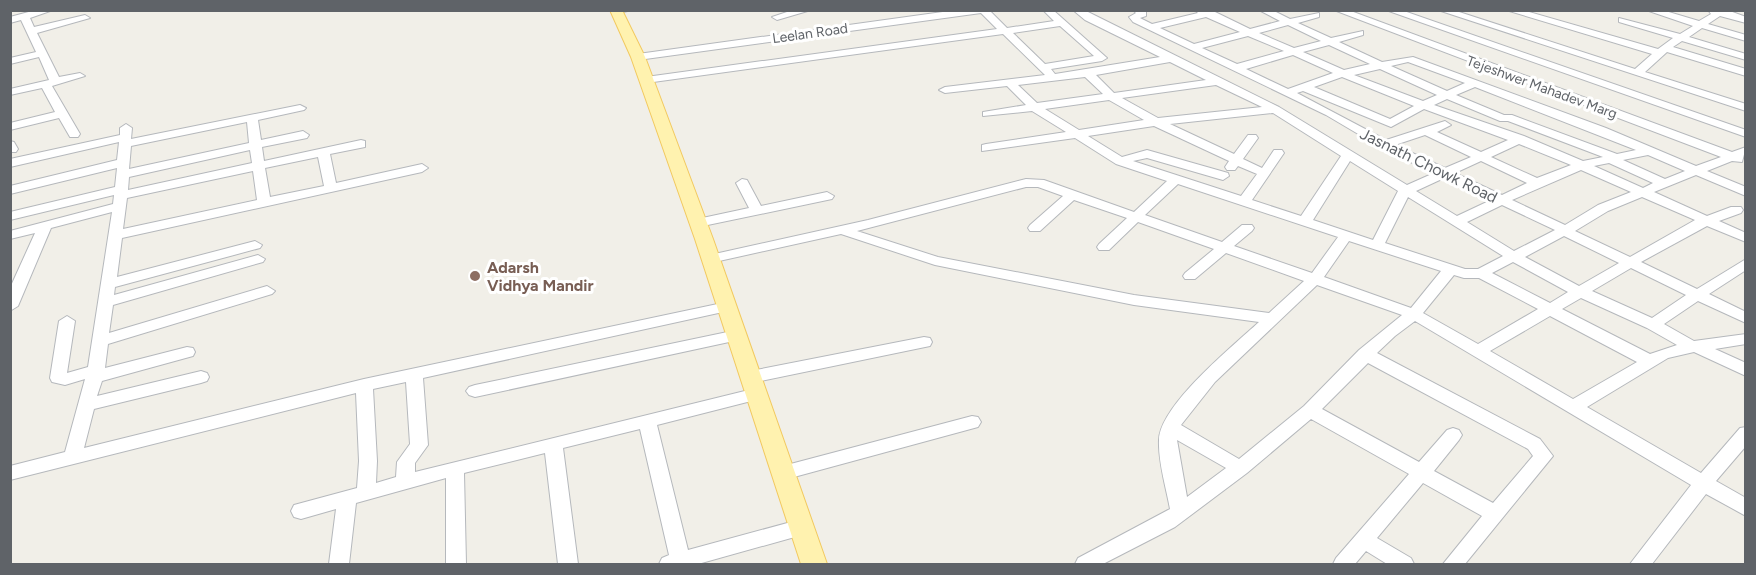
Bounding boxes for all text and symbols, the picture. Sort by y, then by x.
street label: Leelan Road [771,20,849,47]
street label: Tejeshwer Mahadev Marg [1464,52,1619,123]
street label: Jasnath Chowk Road [1357,124,1501,207]
place label: Adarsh Vidhya Mandir [487,258,594,295]
marker: Adarsh Vidhya Mandir [468,269,482,283]

